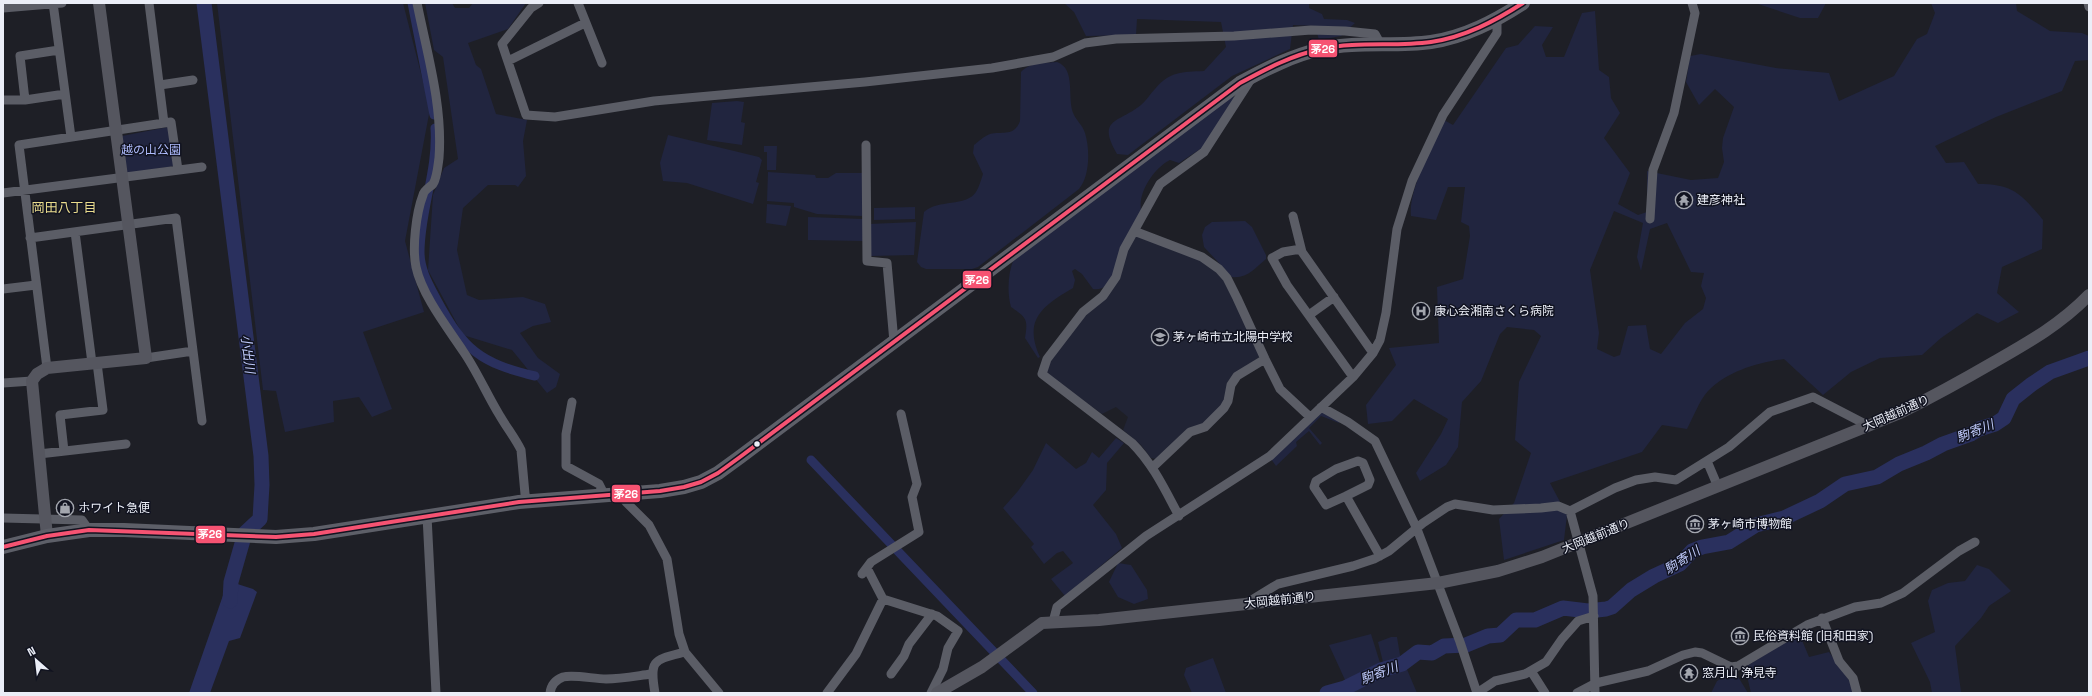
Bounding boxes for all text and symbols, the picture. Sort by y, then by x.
line badge: 茅26 [1308,39,1338,58]
text: 茅26 [1311,42,1335,56]
park label: 越の山公園 [121,142,181,158]
temple icon: 建彦神社 [1674,190,1694,210]
place label: 建彦神社 [1697,192,1745,208]
district label: 岡田八丁目 [31,199,97,216]
line badge: 茅26 [962,270,992,289]
text: 茅26 [965,273,989,287]
hospital icon: 康心会湘南さくら病院 [1411,301,1431,321]
place label: 康心会湘南さくら病院 [1434,303,1554,319]
school or university icon: 茅ヶ崎市立北陽中学校 [1150,327,1170,347]
place label: 茅ヶ崎市立北陽中学校 [1173,329,1293,345]
water label: 小出川 [237,334,259,376]
street label: 大岡越前通り [1860,391,1932,435]
water label: 駒寄川 [1954,415,1998,446]
unlabelled marker [752,439,762,449]
line badge: 茅26 [611,484,641,503]
text: 茅26 [614,487,638,501]
shop icon: ホワイト急便 [55,498,75,518]
place label: ホワイト急便 [78,500,150,516]
museum icon: 茅ヶ崎市博物館 [1685,514,1705,534]
street label: 大岡越前通り [1560,515,1632,557]
place label: 茅ヶ崎市博物館 [1708,516,1792,532]
line badge: 茅26 [195,525,226,544]
text: 茅26 [198,527,222,541]
water label: 駒寄川 [1661,541,1705,578]
street label: 大岡越前通り [1243,588,1317,612]
museum icon: 民俗資料館 (旧和田家) [1730,626,1750,646]
place label: 民俗資料館 (旧和田家) [1753,628,1873,644]
north arrow [16,640,56,680]
text: N [25,643,38,659]
water label: 駒寄川 [1358,657,1402,688]
temple icon: 窓月山 浄見寺 [1679,663,1699,683]
place label: 窓月山 浄見寺 [1702,665,1777,681]

